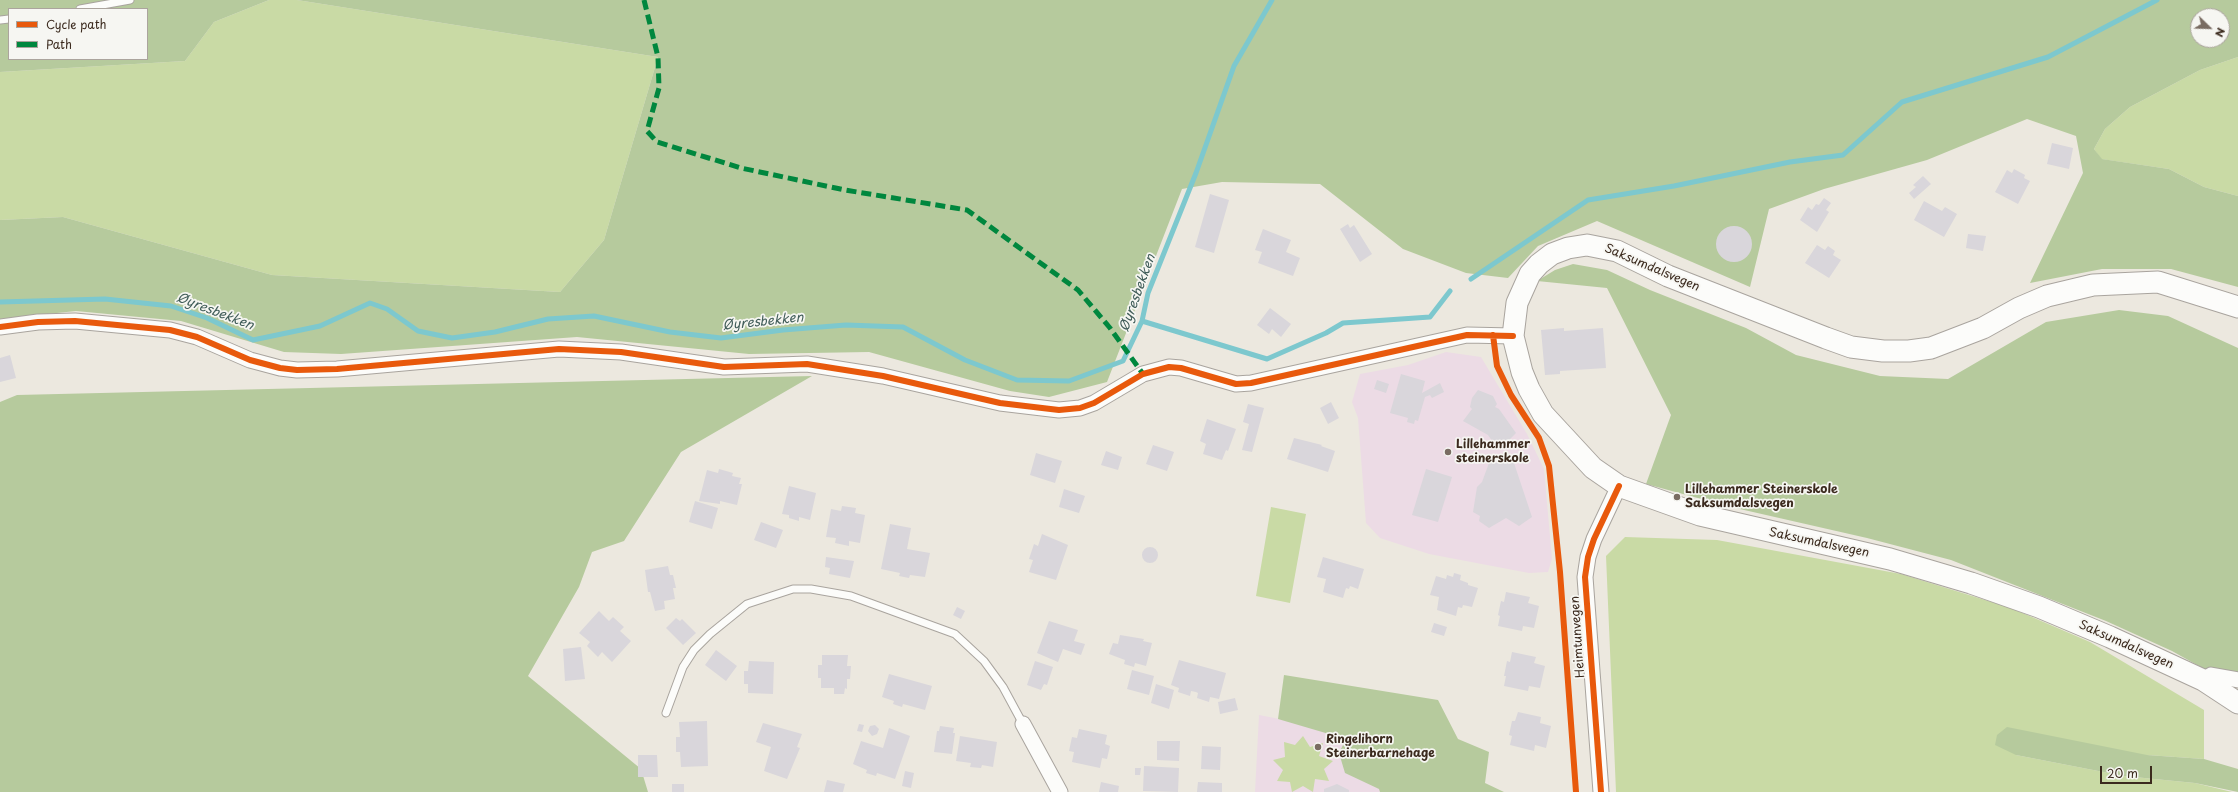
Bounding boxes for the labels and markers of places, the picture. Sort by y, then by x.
place label: Lillehammer steinerskole [1456,438,1530,466]
marker: Lillehammer steinerskole [1443,447,1453,457]
place label: Lillehammer Steinerskole Saksumdalsvegen [1685,483,1838,511]
marker: Lillehammer Steinerskole Saksumdalsvegen [1672,492,1682,502]
place label: Ringelihorn Steinerbarnehage [1326,733,1435,761]
marker: Ringelihorn Steinerbarnehage [1313,742,1323,752]

